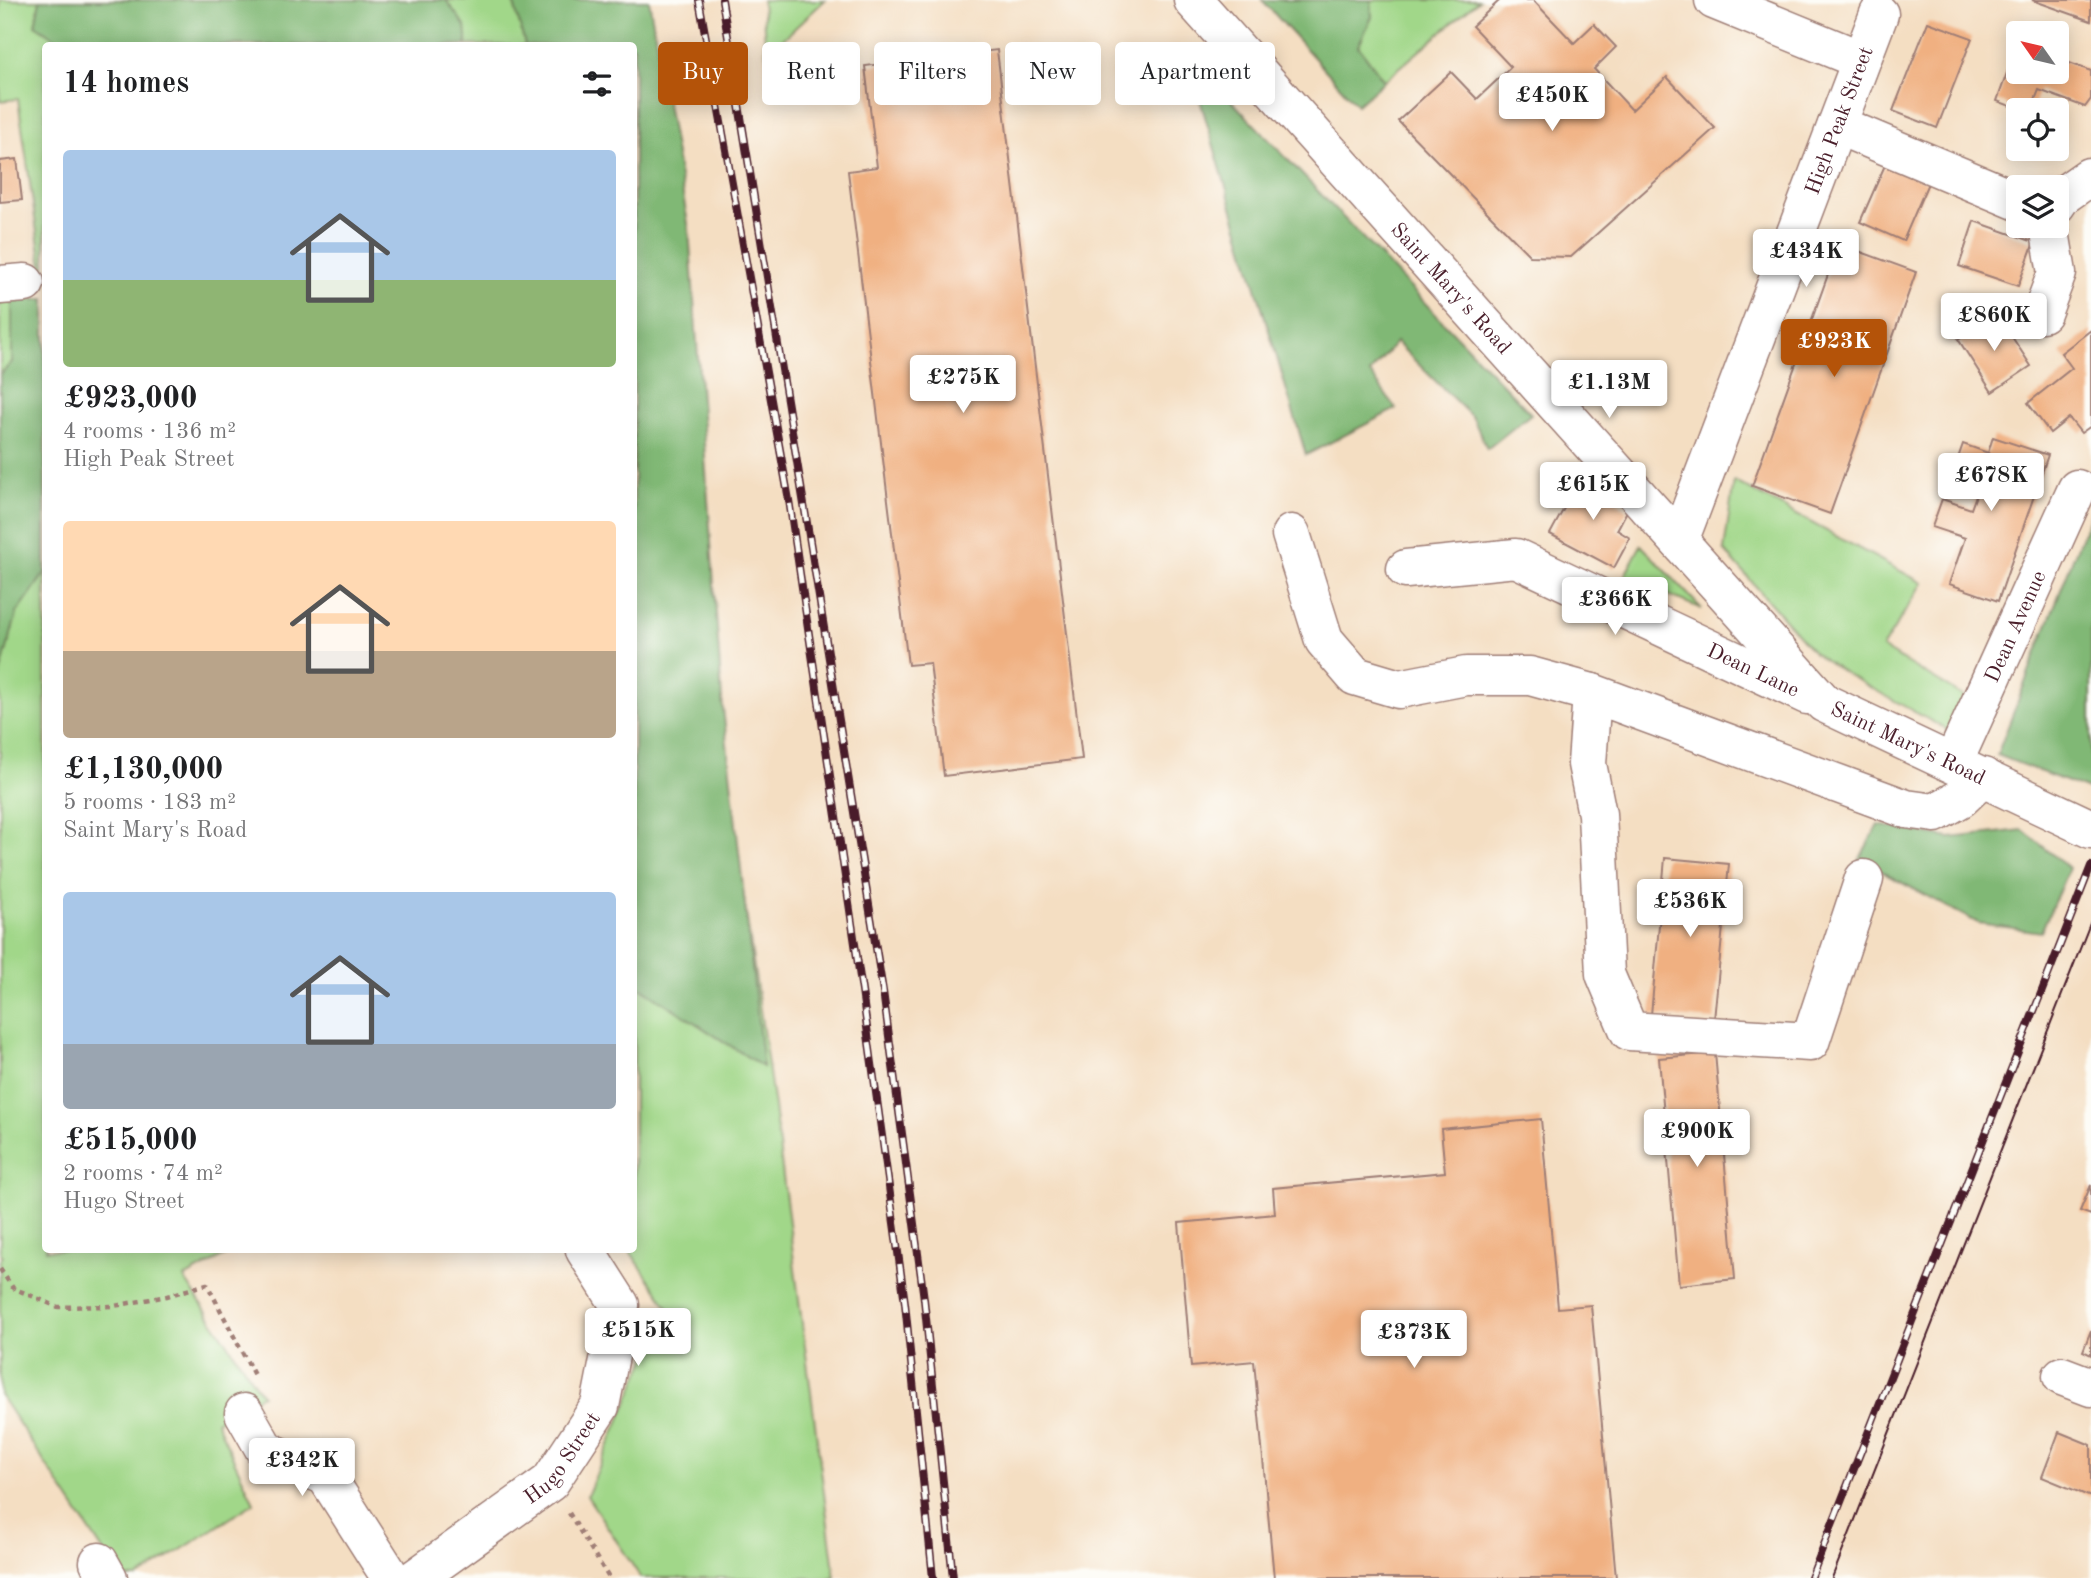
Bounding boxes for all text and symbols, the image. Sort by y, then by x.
north arrow [2006,21,2068,84]
map controls [2006,21,2069,238]
chip: Buy [658,42,748,105]
chip: Rent [762,42,860,105]
chip: Filters [874,42,991,105]
chip: New [1005,42,1101,105]
chip: Apartment [1115,42,1275,105]
street label: High Peak Street [1802,44,1878,198]
icon: filters [578,65,616,103]
text: 14 homes [63,69,189,99]
pin: £450K [1503,74,1601,133]
text: £450K [1515,84,1589,107]
button: locate [2006,98,2069,161]
button: layers [2006,175,2069,238]
icon: home [277,195,403,321]
street label: Saint Mary's Road [1386,219,1514,359]
pin: £434K [1757,230,1855,289]
text: £434K [1769,240,1843,263]
pin: £860K [1945,294,2043,353]
text: £860K [1957,304,2031,327]
pin: £923K [1785,320,1883,379]
text: £923K [1797,330,1871,353]
pin: £275K [914,356,1012,415]
pin: £1.13M [1552,360,1666,420]
text: £275K [926,366,1000,389]
text: £1.13M [1567,371,1651,394]
text: £923,000 [63,384,197,414]
text: 4 rooms · 136 m² [63,420,236,443]
text: High Peak Street [63,448,234,471]
pin: £678K [1942,454,2040,513]
pin: £615K [1544,462,1642,522]
text: £678K [1954,464,2028,487]
text: £615K [1556,473,1630,496]
icon: home [277,566,403,692]
street label: Dean Avenue [1982,568,2051,686]
pin: £366K [1566,578,1664,637]
text: £366K [1578,588,1652,611]
street label: Dean Lane [1703,641,1802,702]
street label: Saint Mary's Road [1827,699,1988,790]
text: £1,130,000 [63,755,223,785]
text: 5 rooms · 183 m² [63,791,236,814]
text: Saint Mary's Road [63,819,247,842]
pin: £536K [1641,880,1739,939]
text: £536K [1653,890,1727,913]
icon: home [277,937,403,1063]
pin: £900K [1648,1110,1746,1169]
text: £900K [1660,1120,1734,1143]
text: £515,000 [63,1126,197,1156]
text: 2 rooms · 74 m² [63,1162,223,1185]
text: Hugo Street [63,1190,185,1213]
pin: £515K [589,1308,687,1368]
pin: £373K [1365,1310,1463,1370]
text: £515K [601,1319,675,1342]
text: £373K [1377,1321,1451,1344]
street label: Hugo Street [521,1409,605,1509]
pin: £342K [253,1438,351,1498]
text: £342K [265,1449,339,1472]

